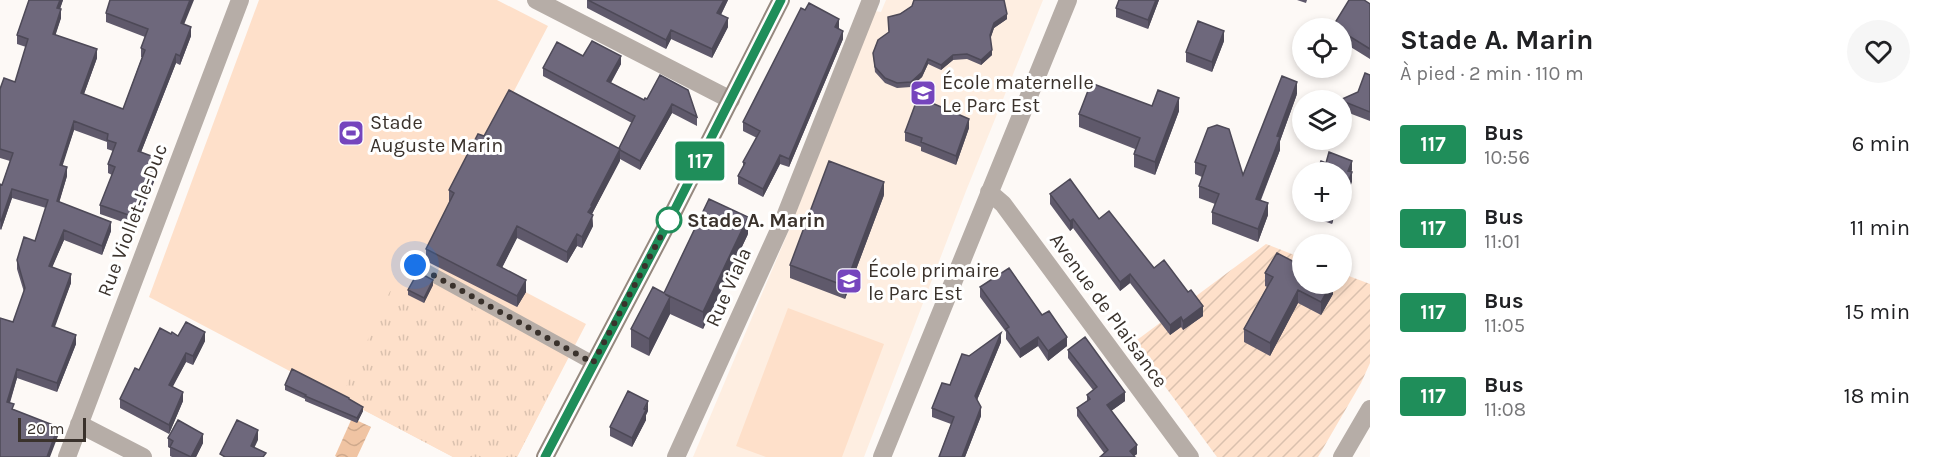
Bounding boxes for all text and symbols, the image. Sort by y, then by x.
map controls [1292,18,1352,294]
button: locate [1292,18,1352,78]
button: heart [1847,20,1910,83]
text: Stade A. Marin [1400,23,1594,56]
text: À pied · 2 min · 110 m [1400,62,1584,85]
place label: École maternelle Le Parc Est [942,70,1094,117]
school or university icon: École maternelle Le Parc Est [908,78,938,108]
button: layers [1292,90,1352,150]
place label: Stade Auguste Marin [370,111,503,157]
sports icon: Stade Auguste Marin [336,118,366,148]
text: Bus [1484,120,1524,146]
text: 6 min [1852,131,1910,157]
text: 117 [1420,132,1446,156]
street label: Rue Viollet-le-Duc [93,140,172,300]
line badge: 117 [666,142,734,180]
text: 10:56 [1484,146,1530,169]
text: 117 [687,149,713,173]
button: + [1292,162,1352,222]
text: Bus [1484,204,1524,230]
marker: Stade A. Marin [656,207,682,233]
place label: Stade A. Marin [687,209,825,232]
text: 11 min [1850,215,1910,241]
text: 117 [1420,216,1446,240]
street label: Avenue de Plaisance [1045,229,1172,392]
text: 11:01 [1484,230,1520,253]
button: − [1292,234,1352,294]
street label: Rue Viala [701,244,756,330]
your location [400,250,430,280]
place label: École primaire le Parc Est [868,258,999,305]
school or university icon: École primaire le Parc Est [834,266,864,296]
text: Bus [1484,288,1524,314]
text: 15 min [1845,299,1910,325]
text: 117 [1420,300,1446,324]
text: 11:05 [1484,314,1525,337]
text: Bus [1484,372,1524,398]
text: 18 min [1844,383,1910,409]
text: 117 [1420,384,1446,408]
text: 11:08 [1484,398,1526,421]
scale bar [18,415,86,442]
text: 20 m [27,419,65,438]

